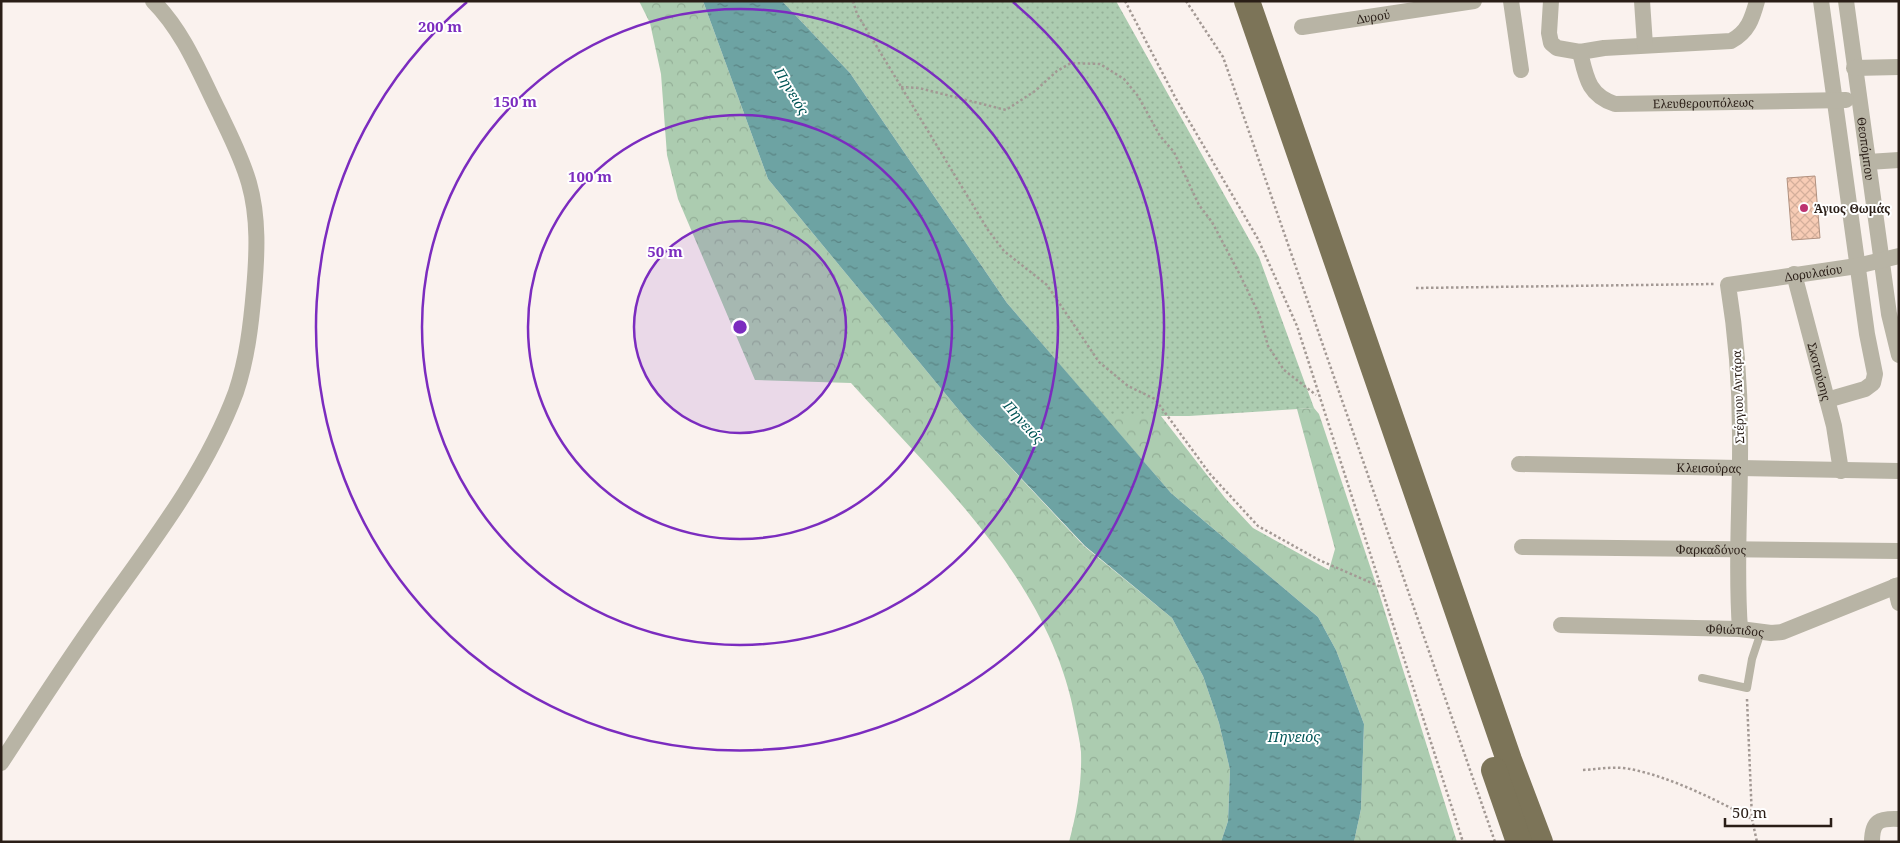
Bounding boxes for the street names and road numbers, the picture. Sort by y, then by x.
street label: Δυρού [1355,5,1391,27]
street label: Ελευθερουπόλεως [1653,93,1754,112]
street label: Θεοπόμπου [1854,116,1879,181]
street label: Δορυλαίου [1783,260,1844,285]
street label: Σκοτούσης [1804,341,1836,403]
street label: Στέργιου Αντάρα [1728,350,1748,444]
street label: Κλεισούρας [1676,458,1742,477]
street label: Φαρκαδόνος [1676,540,1747,558]
street label: Φθιώτιδος [1705,620,1765,641]

